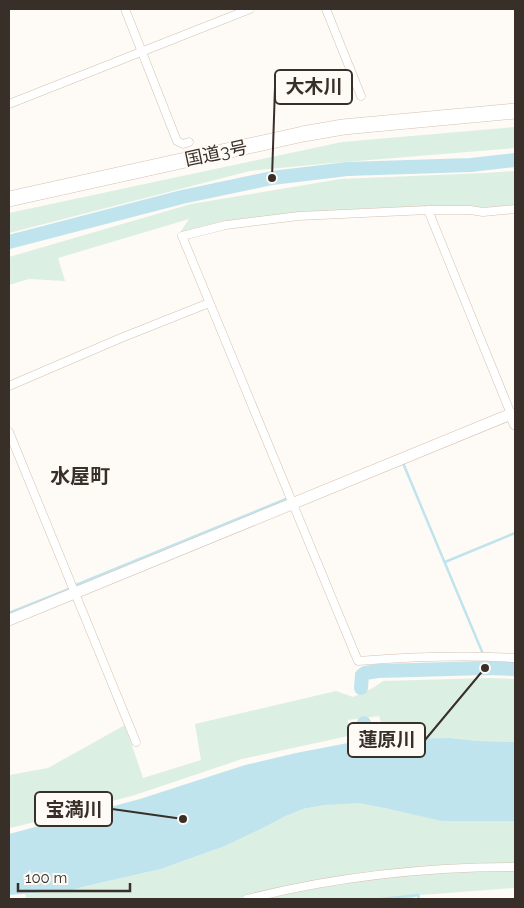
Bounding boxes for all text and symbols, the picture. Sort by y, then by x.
callout: 大木川 [275,70,352,104]
text: 大木川 [285,75,343,97]
street label: 国道3号 [183,136,249,170]
district label: 水屋町 [50,464,110,488]
callout: 蓮原川 [348,723,425,757]
text: 蓮原川 [358,728,416,750]
callout: 宝満川 [35,792,112,826]
text: 宝満川 [45,798,103,820]
scale bar [18,860,130,892]
text: 100 m [25,869,67,887]

